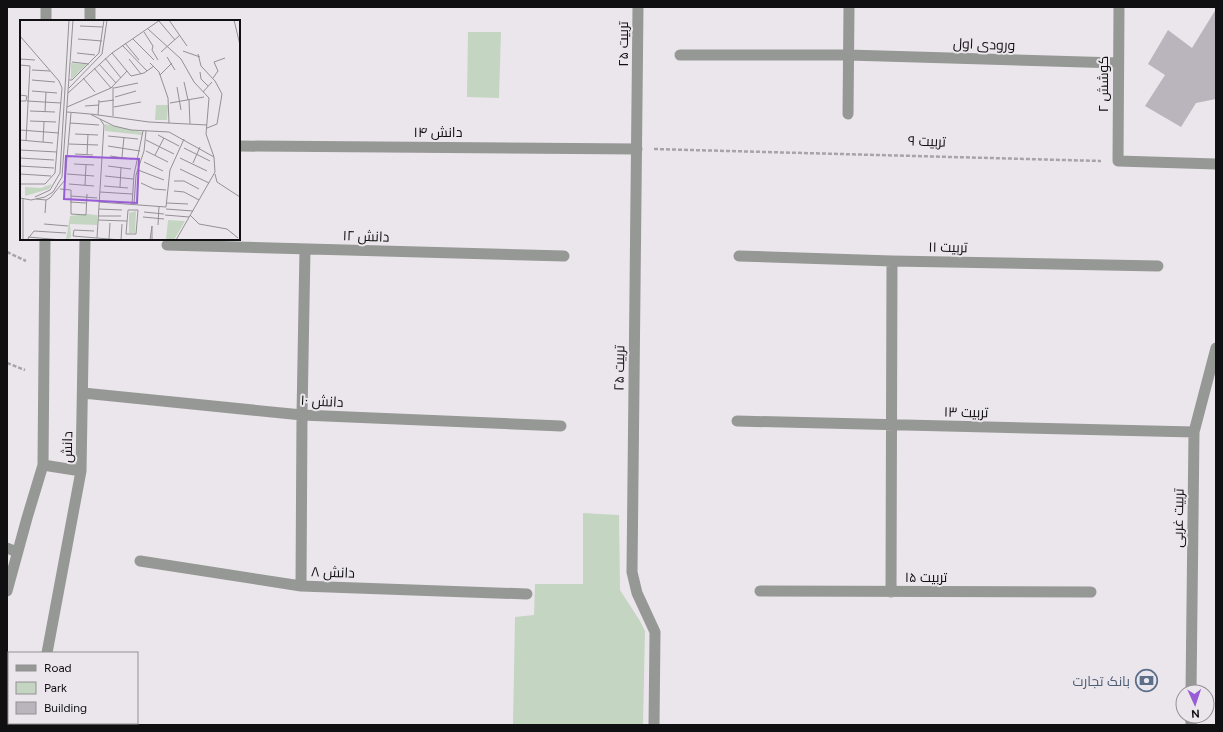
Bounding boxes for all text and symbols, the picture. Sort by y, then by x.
inset map [20,20,240,240]
street label: تربیت ۲۵ [615,21,632,67]
street label: ورودی اول [952,35,1015,54]
street label: کوشش ۲ [1095,56,1112,112]
street label: دانش ۱۴ [414,124,462,141]
street label: تربیت ۹ [908,132,947,151]
street label: دانش ۱۲ [342,227,390,246]
street label: تربیت ۱۱ [928,239,968,256]
street label: تربیت ۲۵ [611,345,628,391]
street label: دانش ۱۰ [300,392,344,411]
street label: تربیت ۱۳ [944,404,989,421]
street label: دانش [59,431,76,463]
street label: تربیت غربی [1169,488,1188,548]
street label: دانش ۸ [311,563,355,582]
street label: تربیت ۱۵ [905,569,948,586]
legend [8,652,138,724]
text: Road [44,661,72,675]
bank icon: بانک تجارت [1133,668,1159,694]
place label: بانک تجارت [1072,673,1130,690]
text: Park [44,681,67,695]
north arrow [1175,684,1215,724]
text: Building [44,701,87,715]
text: N [1191,707,1200,720]

